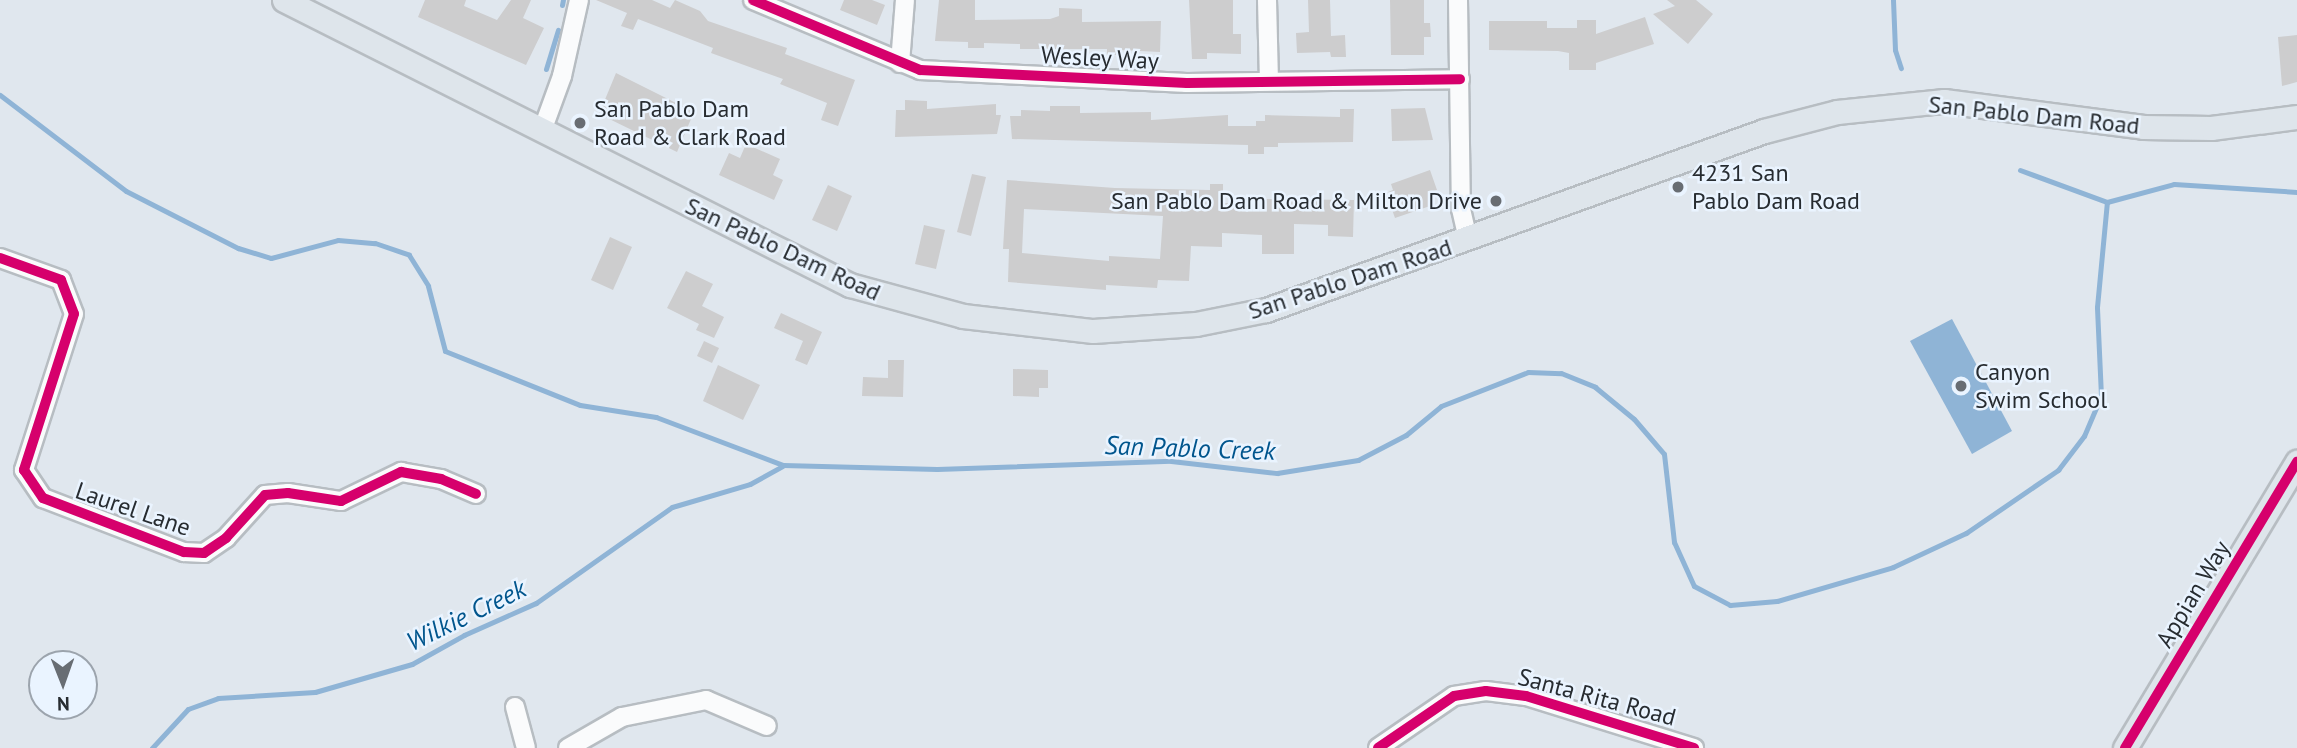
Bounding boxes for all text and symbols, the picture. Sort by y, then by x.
street label: Wesley Way [1040,40,1160,76]
street label: San Pablo Dam Road [1927,90,2141,140]
place label: San Pablo Dam Road & Clark Road [594,95,787,151]
marker: San Pablo Dam Road & Clark Road [572,115,588,131]
place label: 4231 San Pablo Dam Road [1692,159,1860,215]
marker: 4231 San Pablo Dam Road [1670,179,1686,195]
place label: San Pablo Dam Road & Milton Drive [1111,187,1482,215]
street label: San Pablo Dam Road [681,191,885,307]
marker: San Pablo Dam Road & Milton Drive [1488,193,1504,209]
street label: San Pablo Dam Road [1245,233,1455,325]
place label: Canyon Swim School [1975,358,2107,414]
marker: Canyon Swim School [1953,378,1969,394]
water label: San Pablo Creek [1104,429,1276,467]
street label: Laurel Lane [72,476,194,542]
street label: Appian Way [2150,535,2236,653]
water label: Wilkie Creek [401,573,531,657]
north arrow [28,650,98,720]
street label: Santa Rita Road [1515,662,1679,732]
text: N [57,692,70,716]

